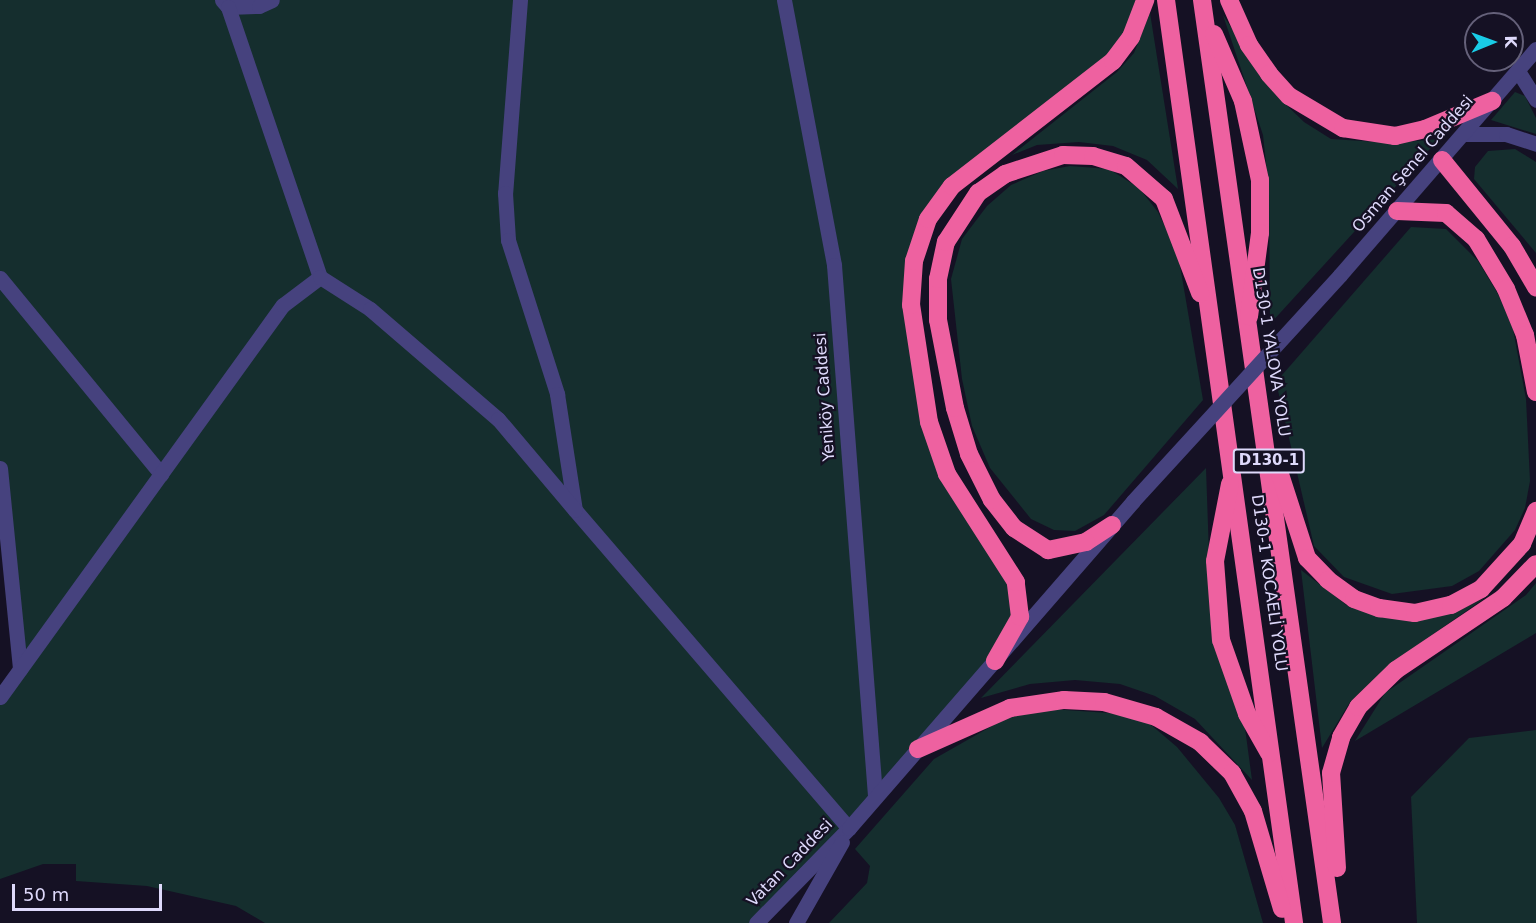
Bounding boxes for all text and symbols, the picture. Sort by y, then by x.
north arrow [1464,12,1524,72]
text: K [1501,35,1520,48]
street label: Osman Şenel Caddesi [1348,92,1478,236]
street label: D130-1 YALOVA YOLU [1248,266,1294,438]
street label: Yeniköy Caddesi [811,332,839,462]
road number: D130-1 [1232,449,1306,473]
street label: D130-1 KOCAELİ YOLU [1247,493,1291,673]
street label: Vatan Caddesi [743,815,837,911]
scale bar [15,872,165,910]
text: 50 m [23,884,69,905]

